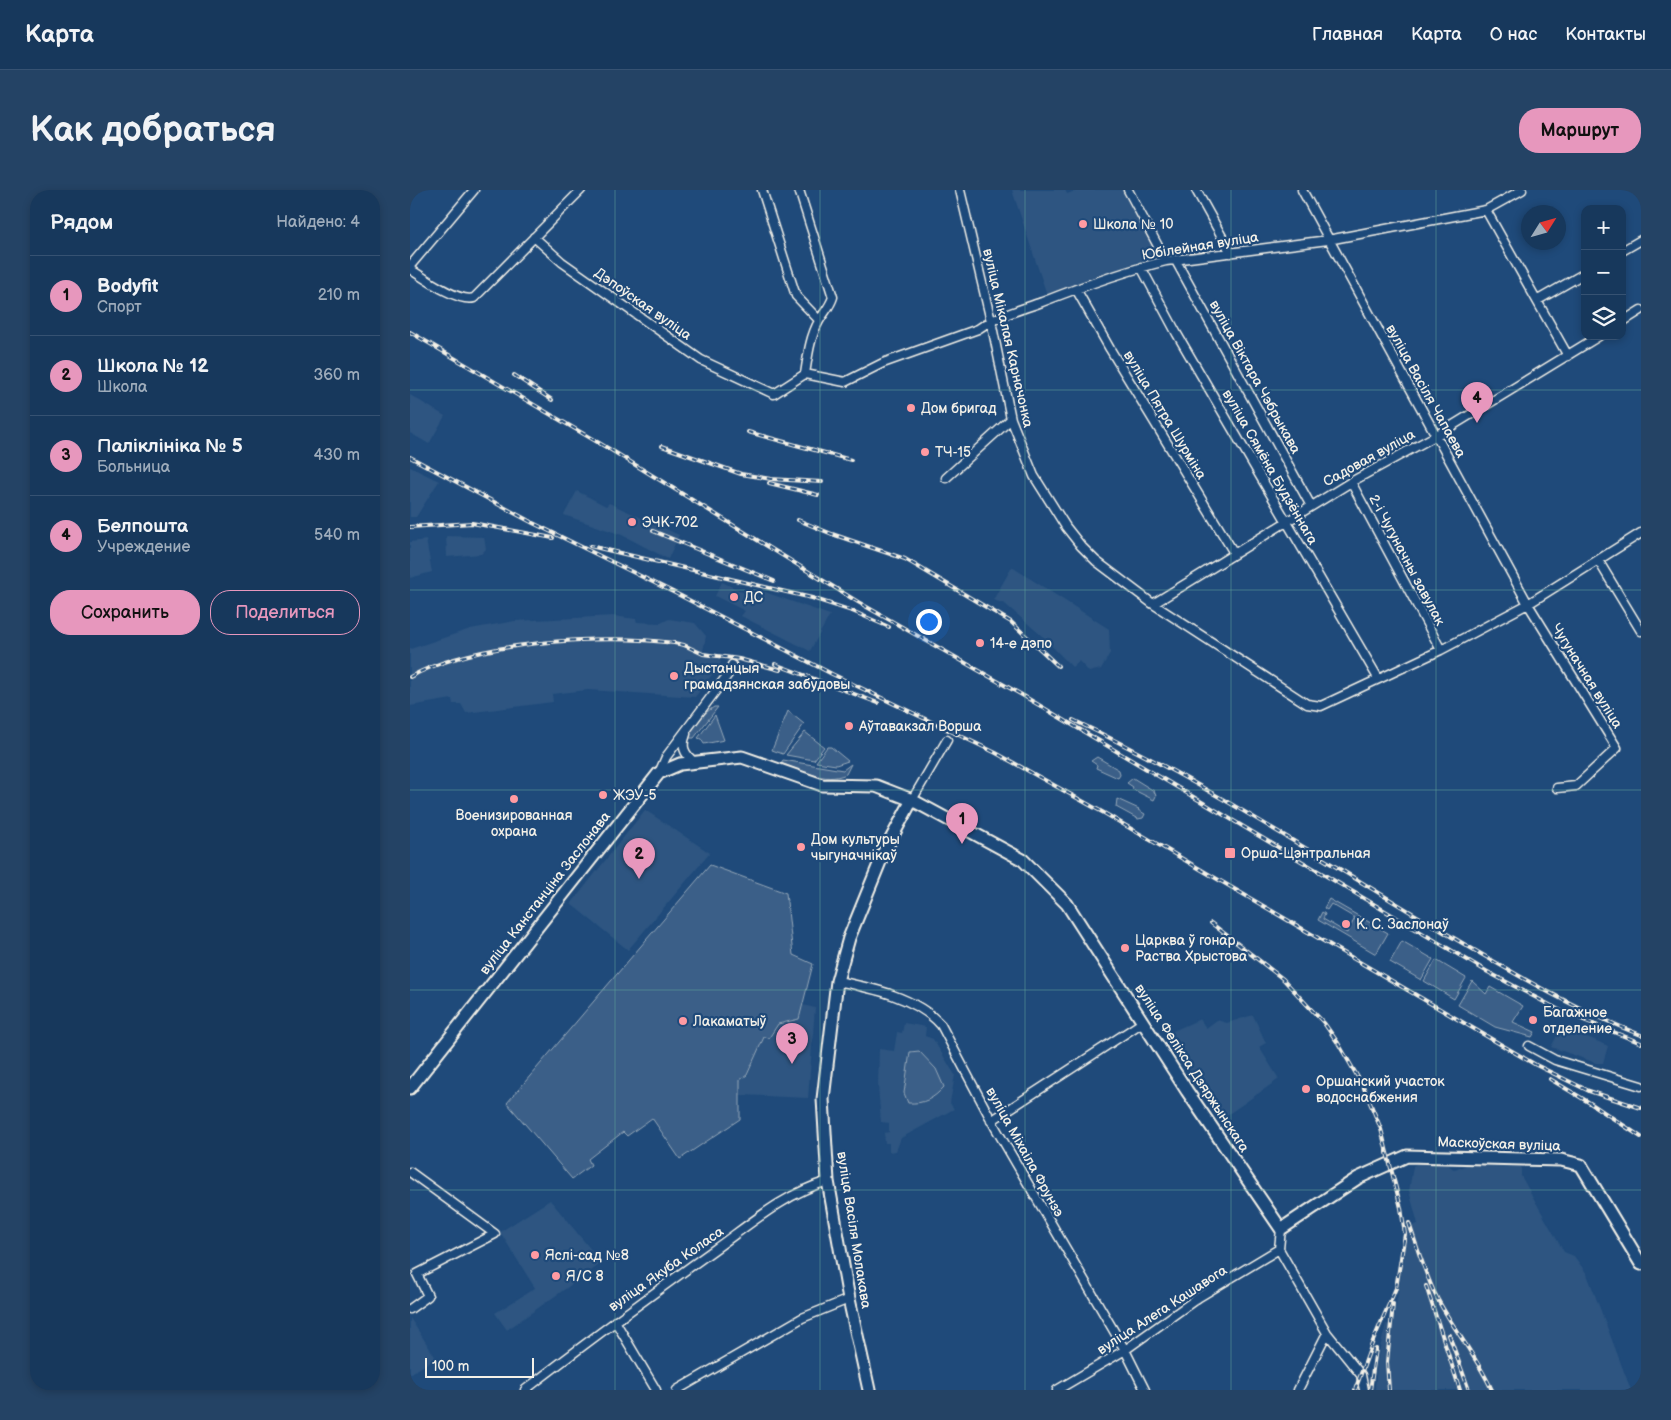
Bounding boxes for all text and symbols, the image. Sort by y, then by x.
text: Карта [25,20,94,49]
text: Главная [1312,24,1383,45]
text: Карта [1411,24,1462,45]
text: О нас [1490,24,1537,45]
text: Контакты [1565,24,1646,45]
button: Маршрут [1519,108,1641,153]
text: Как добраться [30,109,276,152]
north arrow [1521,205,1566,250]
map controls [1581,205,1626,340]
button: + [1581,205,1626,250]
text: Рядом [50,210,113,235]
text: Найдено: 4 [276,213,360,232]
place label: Школа № 10 [1093,216,1173,233]
marker: Школа № 10 [1077,218,1089,230]
street label: Юбілейная вуліца [1140,228,1260,264]
street label: вуліца Мікалая Карначонка [979,247,1037,430]
button: − [1581,250,1626,295]
street label: Дэпоўская вуліца [591,264,695,344]
text: Bodyfit [97,275,158,298]
text: 1 [63,286,69,305]
text: 210 m [318,286,360,305]
button: layers [1581,295,1626,340]
street label: вуліца Віктара Чэбрыкава [1206,297,1305,457]
text: Спорт [97,298,142,317]
street label: вуліца Васіля Чапаева [1382,321,1470,461]
street label: вуліца Пятра Шурміна [1120,348,1211,483]
text: Школа № 12 [97,355,209,378]
text: 2 [61,366,71,385]
text: 360 m [313,366,360,385]
text: Школа [97,378,147,397]
pin: 4 [1461,382,1493,423]
street label: вуліца Сямёна Будзённага [1219,386,1322,548]
place label: Дом бригад [921,400,997,417]
marker: Дом бригад [905,402,917,414]
street label: Садовая вуліца [1320,425,1419,490]
text: Паліклініка № 5 [97,435,243,458]
place label: ТЧ-15 [935,444,971,461]
text: 3 [61,446,71,465]
text: 430 m [313,446,360,465]
marker: ТЧ-15 [919,446,931,458]
text: Больница [97,458,170,477]
street label: 2-і Чугуначны завулак [1365,492,1449,629]
place label: ЭЧК-702 [642,514,699,531]
text: Белпошта [97,515,188,538]
marker: ЭЧК-702 [626,516,638,528]
text: 4 [61,526,71,545]
text: 540 m [314,526,360,545]
text: Учреждение [97,538,190,557]
place label: ДС [744,589,764,606]
button: Сохранить [50,590,200,635]
button: Поделиться [210,590,360,635]
marker: ДС [728,591,740,603]
your location [916,609,942,635]
street label: Чугуначная вуліца [1548,620,1627,732]
place label: 14-е дэпо [990,635,1052,652]
marker: 14-е дэпо [974,637,986,649]
place label: Дыстанцыя грамадзянская забудовы [684,660,850,693]
marker: Дыстанцыя грамадзянская забудовы [668,670,680,682]
place label: Аўтавакзал Ворша [858,718,982,735]
marker: Аўтавакзал Ворша [843,720,855,732]
place label: ЖЭУ-5 [613,787,657,804]
marker: ЖЭУ-5 [597,789,609,801]
marker: Военизированная охрана [508,793,520,805]
pin: 1 [946,803,978,844]
place label: Военизированная охрана [456,807,573,840]
street label: вуліца Канстанціна Заслонава [476,808,614,978]
place label: Дом культуры чыгуначнікаў [811,831,900,864]
pin: 2 [623,838,655,879]
marker: Дом культуры чыгуначнікаў [795,841,807,853]
place label: Орша-Цэнтральная [1241,845,1371,862]
marker: Орша-Цэнтральная [1223,846,1237,860]
place label: К. С. Заслонаў [1356,916,1449,933]
marker: К. С. Заслонаў [1340,918,1352,930]
place label: Царква ў гонар Раства Хрыстова [1135,932,1248,965]
marker: Царква ў гонар Раства Хрыстова [1119,942,1131,954]
street label: вуліца Фелікса Дзяржынскага [1131,981,1253,1156]
place label: Багажное отделение [1543,1004,1612,1037]
place label: Лакаматыў [692,1013,767,1030]
marker: Багажное отделение [1527,1014,1539,1026]
marker: Лакаматыў [677,1015,689,1027]
pin: 3 [776,1023,808,1064]
place label: Оршанский участок водоснабжения [1316,1073,1445,1106]
marker: Оршанский участок водоснабжения [1300,1083,1312,1095]
street label: вуліца Міхаіла Фрунзэ [982,1084,1068,1220]
street label: Маскоўская вуліца [1437,1133,1562,1155]
street label: вуліца Васіля Молакава [833,1150,875,1310]
street label: вуліца Якуба Коласа [605,1222,727,1315]
place label: Яслі-сад №8 [545,1247,629,1264]
marker: Яслі-сад №8 [529,1249,541,1261]
street label: вуліца Алега Кашавога [1094,1261,1231,1358]
place label: Я/С 8 [566,1268,604,1285]
marker: Я/С 8 [550,1270,562,1282]
scale bar [425,1355,534,1378]
text: 100 m [432,1358,469,1375]

